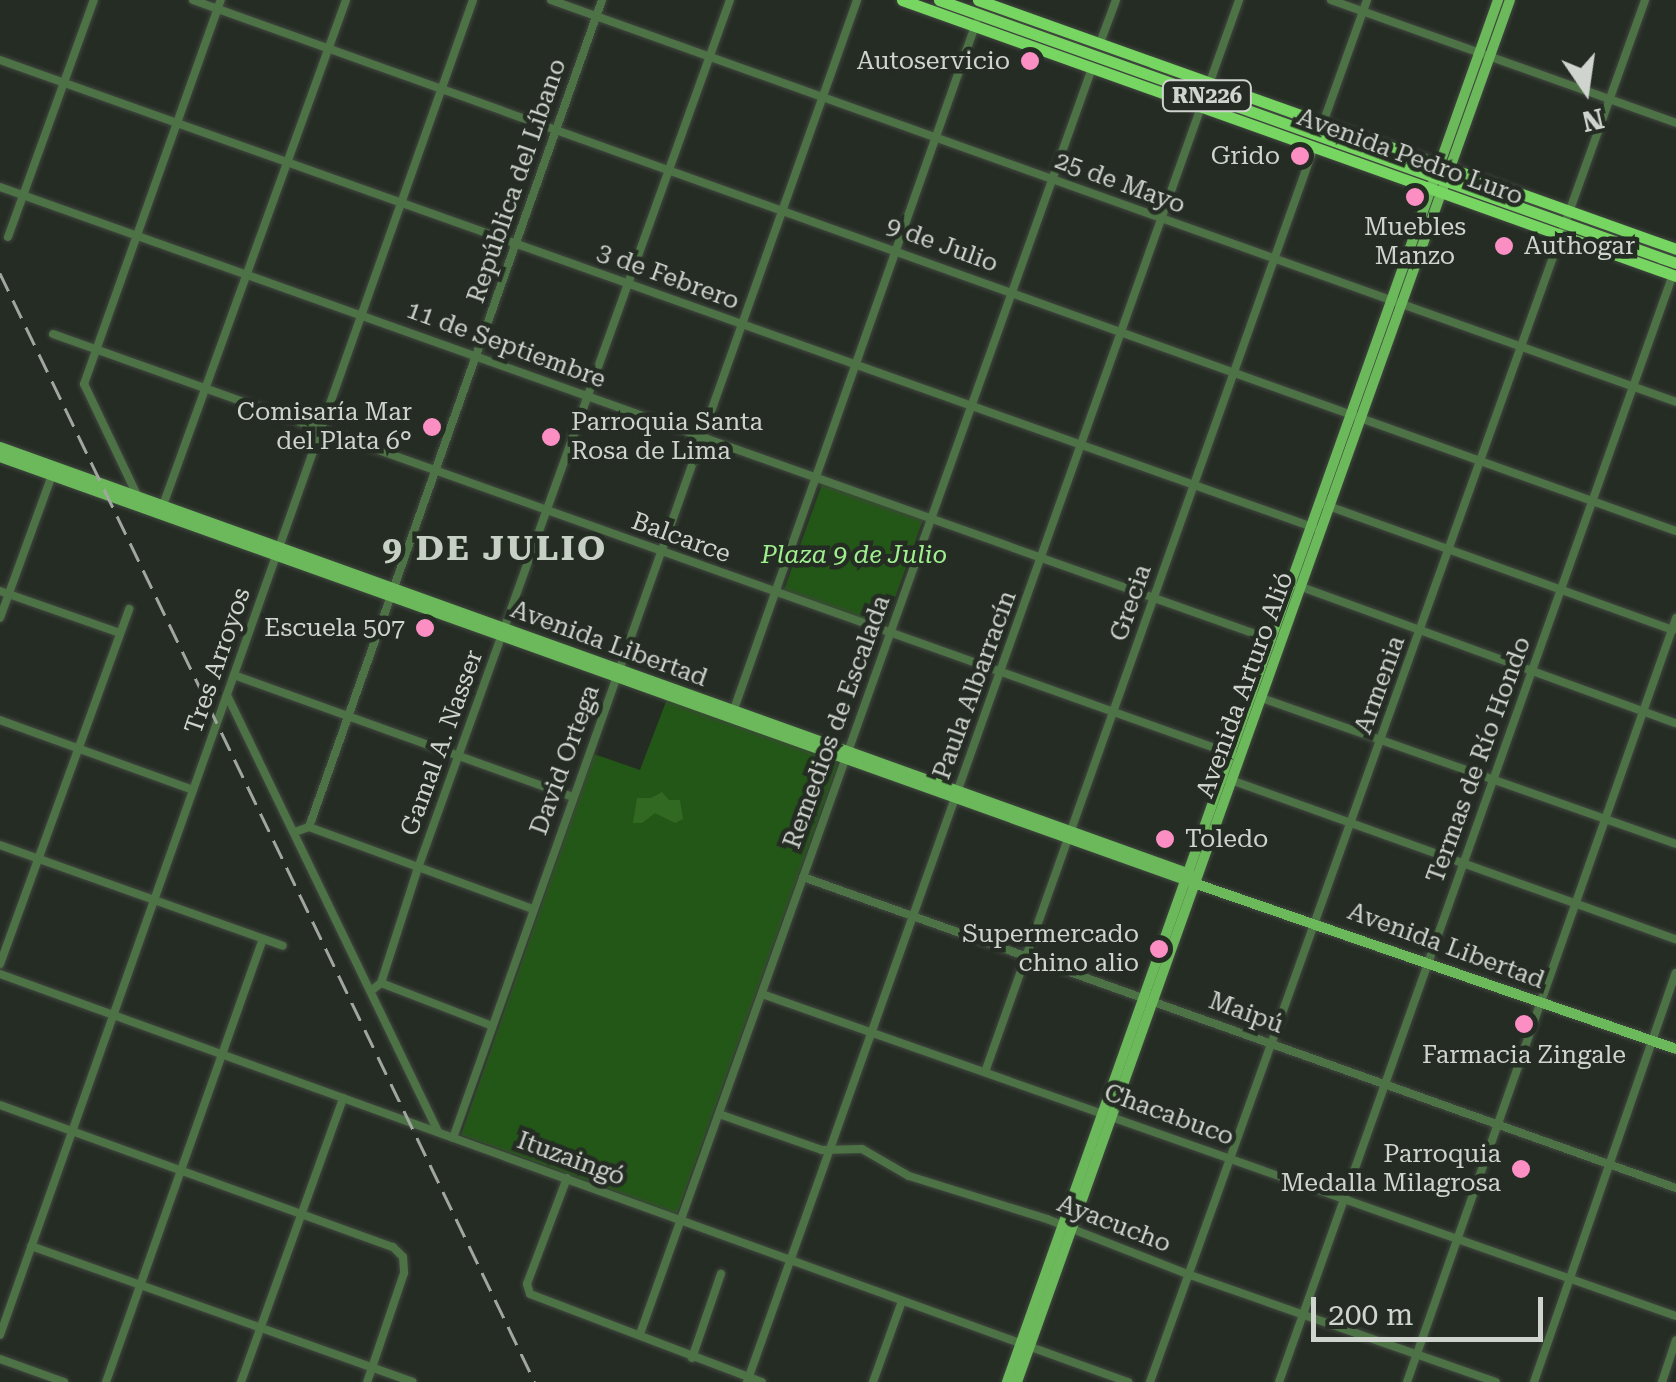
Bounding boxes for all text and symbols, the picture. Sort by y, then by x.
north arrow [1536,40,1636,140]
place label: Autoservicio [857,46,1010,76]
marker: Autoservicio [1019,50,1041,72]
street label: República del Líbano [461,55,573,307]
road number: RN226 [1160,79,1254,113]
text: N [1579,101,1607,138]
street label: Avenida Pedro Luro [1293,102,1527,212]
place label: Grido [1211,141,1280,171]
marker: Grido [1289,145,1311,167]
street label: 25 de Mayo [1051,146,1189,220]
marker: Muebles Manzo [1404,186,1426,208]
street label: 9 de Julio [882,211,1002,279]
place label: Muebles Manzo [1364,213,1466,272]
place label: Authogar [1524,231,1635,261]
marker: Authogar [1493,235,1515,257]
street label: 3 de Febrero [593,237,743,317]
street label: 11 de Septiembre [402,295,610,395]
place label: Comisaría Mar del Plata 6° [237,398,412,457]
place label: Parroquia Santa Rosa de Lima [571,408,763,467]
marker: Comisaría Mar del Plata 6° [421,416,443,438]
marker: Parroquia Santa Rosa de Lima [540,426,562,448]
street label: Balcarce [627,506,735,570]
district label: 9 DE JULIO [382,528,608,570]
park label: Plaza 9 de Julio [761,540,947,570]
street label: Grecia [1104,561,1158,645]
street label: Avenida Arturo Alió [1190,568,1300,802]
street label: Tres Arroyos [179,584,257,738]
street label: Paula Albarracín [927,587,1023,783]
street label: Remedios de Escalada [777,591,897,853]
street label: Avenida Libertad [507,595,711,693]
place label: Escuela 507 [264,613,405,643]
marker: Escuela 507 [414,617,436,639]
street label: Armenia [1348,632,1412,738]
street label: Termas de Río Hondo [1420,633,1538,887]
street label: Gamal A. Nasser [394,646,490,840]
street label: David Ortega [524,681,606,839]
place label: Toledo [1185,824,1268,854]
marker: Toledo [1154,828,1176,850]
street label: Avenida Libertad [1344,897,1548,995]
place label: Supermercado chino alio [962,920,1139,979]
marker: Supermercado chino alio [1148,938,1170,960]
street label: Maipú [1205,986,1287,1040]
marker: Farmacia Zingale [1513,1013,1535,1035]
place label: Farmacia Zingale [1422,1040,1626,1070]
street label: Chacabuco [1100,1078,1238,1152]
street label: Ituzaingó [513,1126,629,1192]
place label: Parroquia Medalla Milagrosa [1281,1140,1501,1199]
marker: Parroquia Medalla Milagrosa [1510,1158,1532,1180]
street label: Ayacucho [1053,1189,1175,1259]
scale bar [1316,1277,1548,1339]
text: 200 m [1328,1297,1413,1332]

